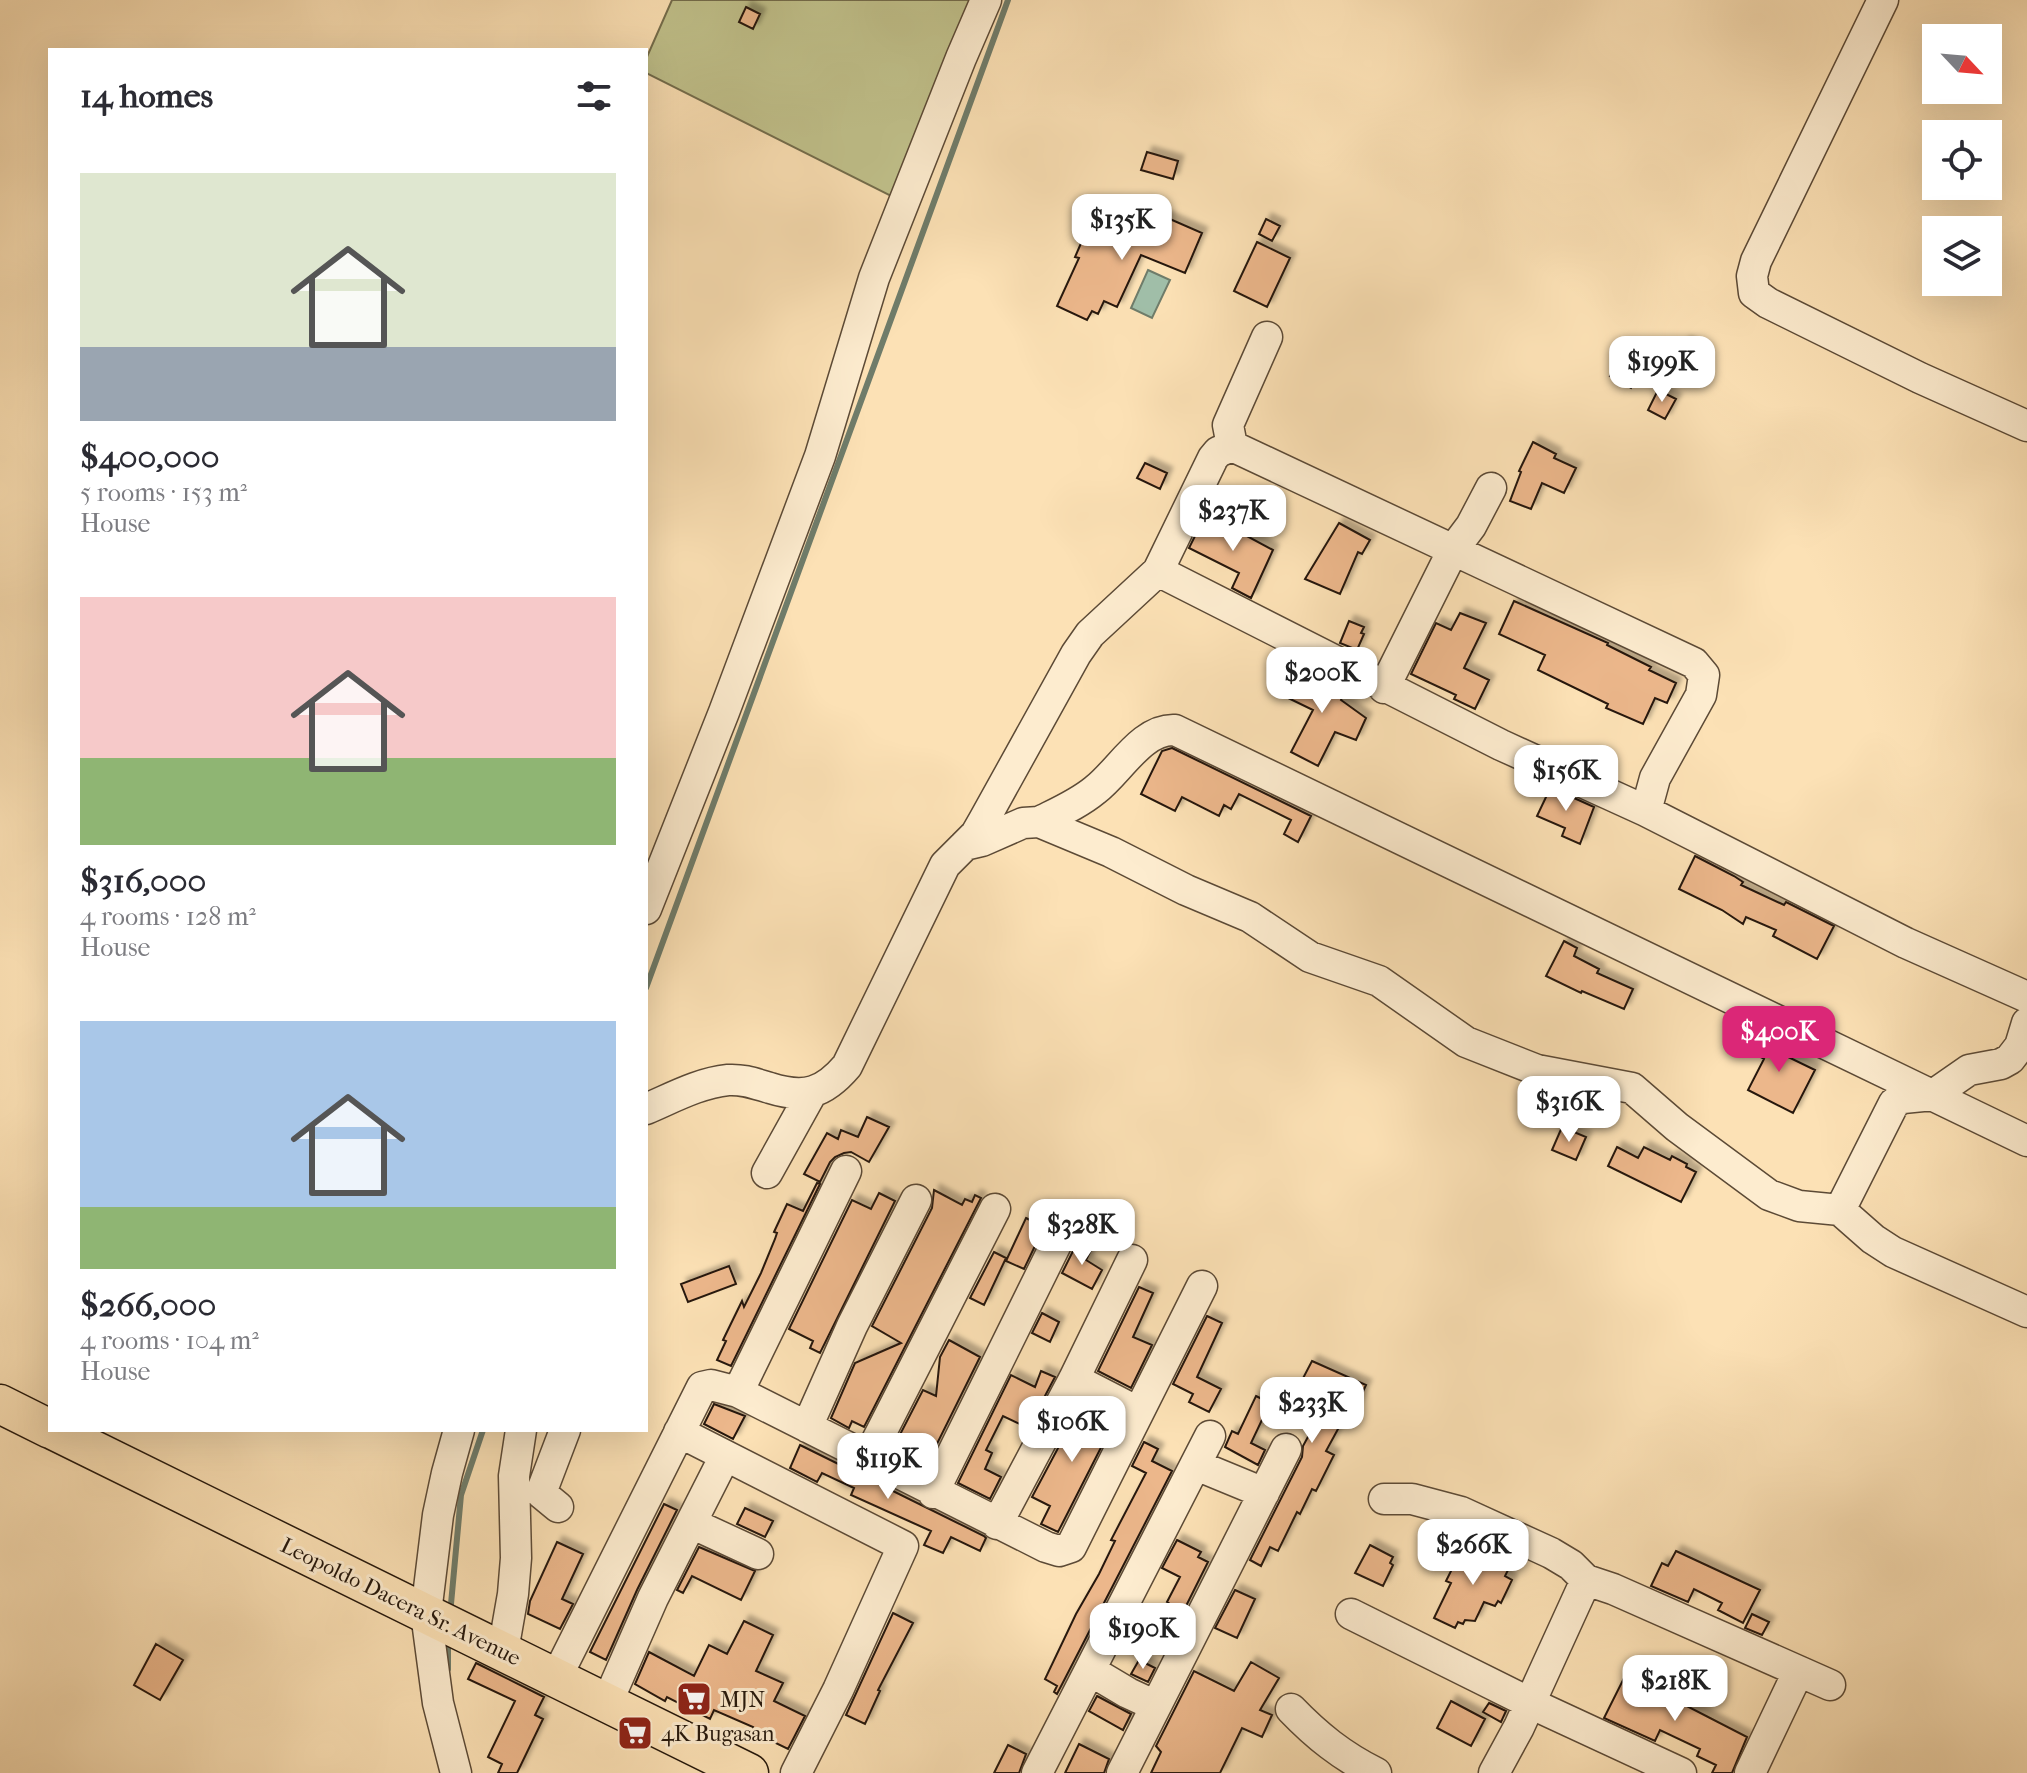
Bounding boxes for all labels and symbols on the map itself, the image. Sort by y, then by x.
north arrow [1922,24,2002,104]
pin: $135K [1066,194,1178,262]
pin: $199K [1606,336,1718,404]
pin: $237K [1177,485,1289,553]
pin: $200K [1266,647,1378,715]
pin: $156K [1510,745,1622,813]
pin: $400K [1723,1006,1835,1074]
pin: $316K [1513,1076,1625,1144]
pin: $328K [1026,1199,1138,1267]
pin: $233K [1256,1377,1368,1445]
pin: $106K [1016,1396,1128,1464]
pin: $119K [832,1433,944,1501]
pin: $266K [1417,1519,1529,1587]
street label: Leopoldo Dacera Sr. Avenue [276,1532,525,1671]
pin: $190K [1087,1603,1199,1671]
pin: $218K [1619,1655,1731,1723]
supermarket icon: MJN [675,1680,713,1718]
place label: MJN [720,1687,765,1713]
supermarket icon: 4K Bugasan [616,1714,654,1752]
place label: 4K Bugasan [661,1721,775,1747]

